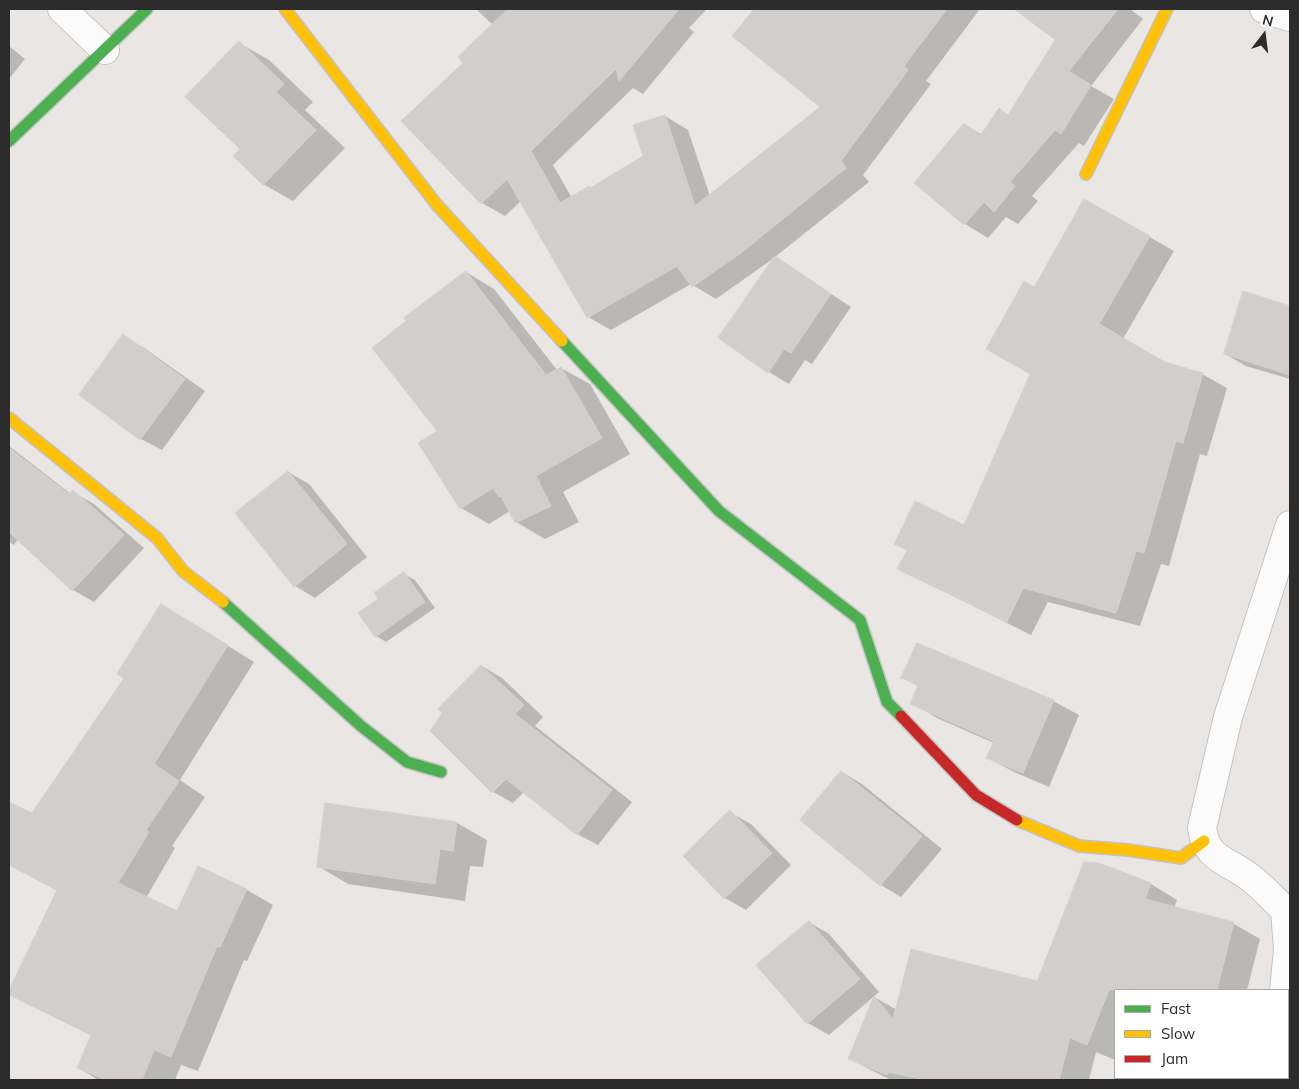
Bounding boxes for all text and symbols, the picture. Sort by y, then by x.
north arrow [1239,10,1289,60]
text: N [1260,10,1275,31]
legend [1114,989,1289,1079]
text: Fast [1161,999,1191,1018]
text: Slow [1161,1024,1195,1043]
text: Jam [1161,1049,1188,1068]

